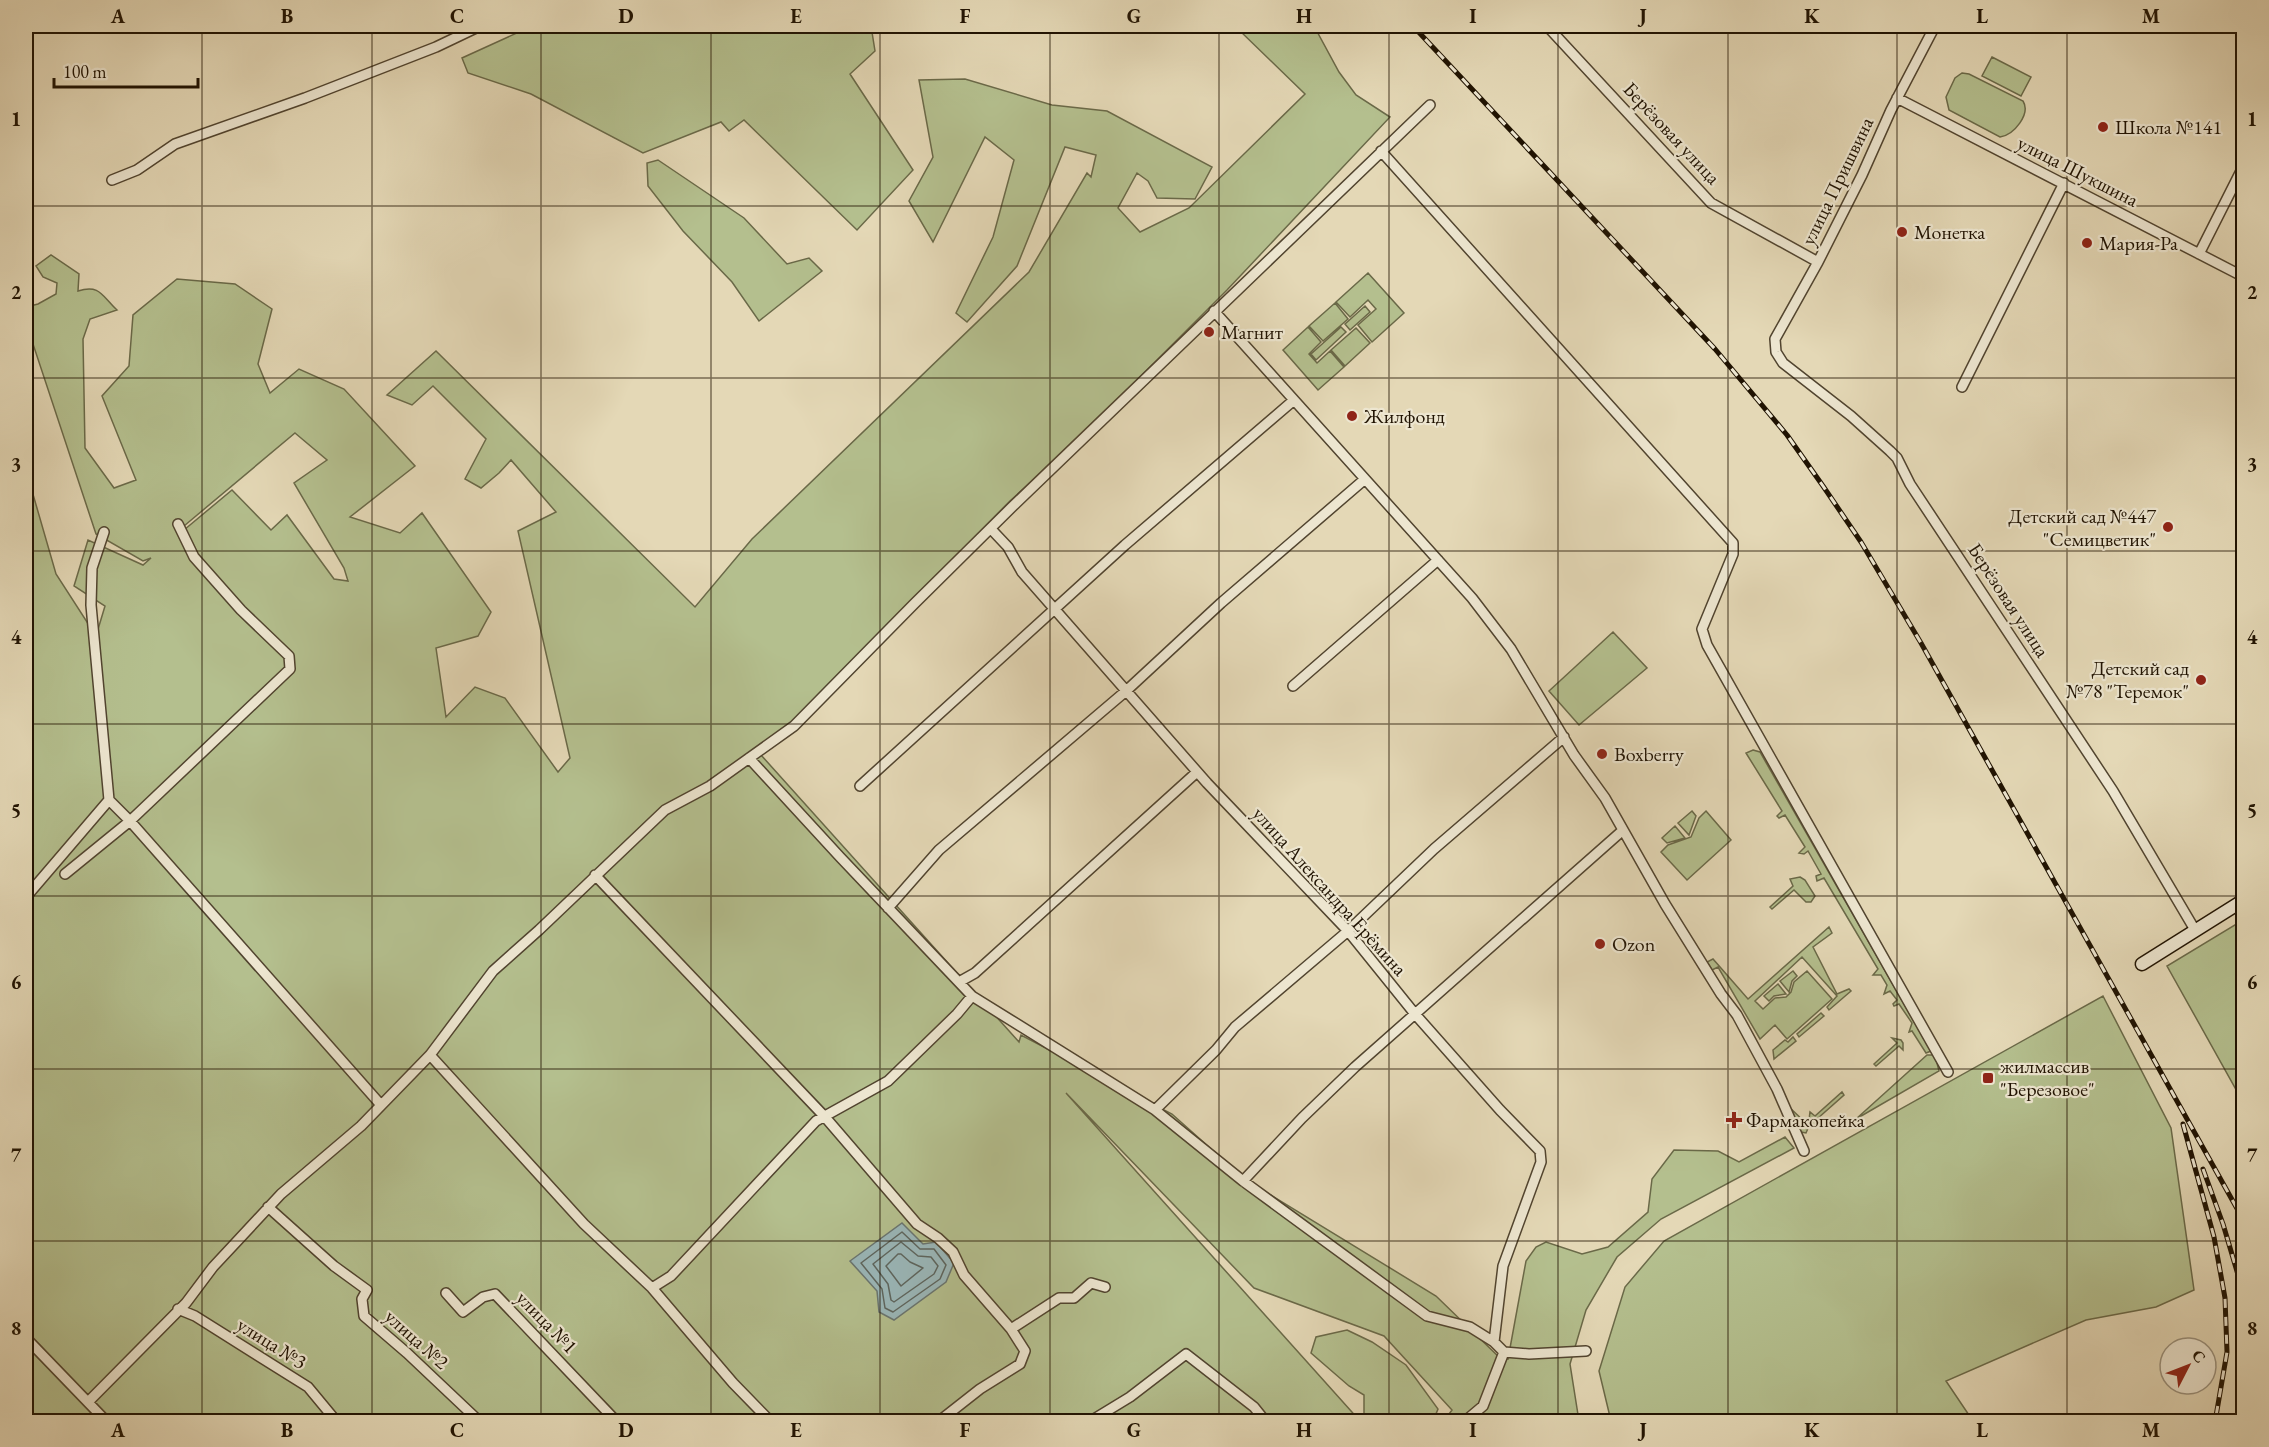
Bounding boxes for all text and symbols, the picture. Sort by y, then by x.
text: A [110,3,126,29]
text: B [281,3,293,29]
text: C [450,3,464,29]
text: D [618,3,634,29]
text: E [790,3,802,29]
text: F [960,3,971,29]
text: G [1127,3,1141,29]
text: H [1296,3,1312,29]
text: I [1469,3,1477,29]
text: J [1637,3,1647,29]
text: K [1804,3,1820,29]
text: L [1976,3,1988,29]
text: M [2142,3,2160,29]
scale bar [54,51,198,89]
text: 100 m [63,60,107,83]
street label: Берёзовая улица [1618,76,1726,190]
text: 1 [11,106,21,132]
text: 1 [2247,106,2257,132]
street label: улица Пришвина [1795,113,1879,249]
place label: Школа №141 [2115,114,2222,140]
marker: Школа №141 [2096,120,2110,134]
street label: улица Шукшина [2013,129,2143,213]
place label: Монетка [1914,219,1985,245]
marker: Монетка [1895,225,1909,239]
place label: Мария-Ра [2099,230,2178,256]
marker: Мария-Ра [2080,236,2094,250]
text: 2 [11,279,22,305]
text: 2 [2247,279,2258,305]
place label: Магнит [1221,319,1283,345]
marker: Магнит [1202,325,1216,339]
place label: Жилфонд [1363,403,1445,429]
marker: Жилфонд [1345,409,1359,423]
text: 3 [11,451,21,477]
text: 3 [2247,451,2257,477]
place label: Детский сад №447 "Семицветик" [2008,503,2156,552]
marker: Детский сад №447 "Семицветик" [2161,520,2175,534]
street label: Берёзовая улица [1962,538,2056,662]
text: 4 [11,624,22,650]
text: 4 [2247,624,2258,650]
place label: Детский сад №78 "Теремок" [2066,655,2189,704]
marker: Детский сад №78 "Теремок" [2194,673,2208,687]
place label: Boxberry [1614,741,1684,767]
marker: Boxberry [1595,747,1609,761]
text: 5 [11,797,21,823]
text: 5 [2247,797,2257,823]
street label: улица Александра Ерёмина [1247,801,1413,981]
place label: Ozon [1612,931,1656,957]
marker: Ozon [1593,937,1607,951]
text: 6 [11,969,22,995]
text: 6 [2247,969,2258,995]
place label: жилмассив "Березовое" [2000,1053,2095,1102]
marker: жилмассив "Березовое" [1981,1071,1995,1085]
place label: Фармакопейка [1746,1107,1865,1133]
marker: Фармакопейка [1727,1113,1741,1127]
text: 7 [11,1142,22,1168]
text: 7 [2247,1142,2258,1168]
street label: улица №1 [511,1285,583,1359]
street label: улица №2 [379,1303,455,1375]
street label: улица №3 [232,1311,312,1375]
text: 8 [11,1315,21,1341]
text: 8 [2247,1315,2257,1341]
north arrow [2158,1336,2218,1396]
text: С [2187,1345,2210,1368]
text: A [110,1417,126,1443]
text: B [281,1417,293,1443]
text: C [450,1417,464,1443]
text: D [618,1417,634,1443]
text: E [790,1417,802,1443]
text: F [960,1417,971,1443]
text: G [1127,1417,1141,1443]
text: H [1296,1417,1312,1443]
text: I [1469,1417,1477,1443]
text: J [1637,1417,1647,1443]
text: K [1804,1417,1820,1443]
text: L [1976,1417,1988,1443]
text: M [2142,1417,2160,1443]

